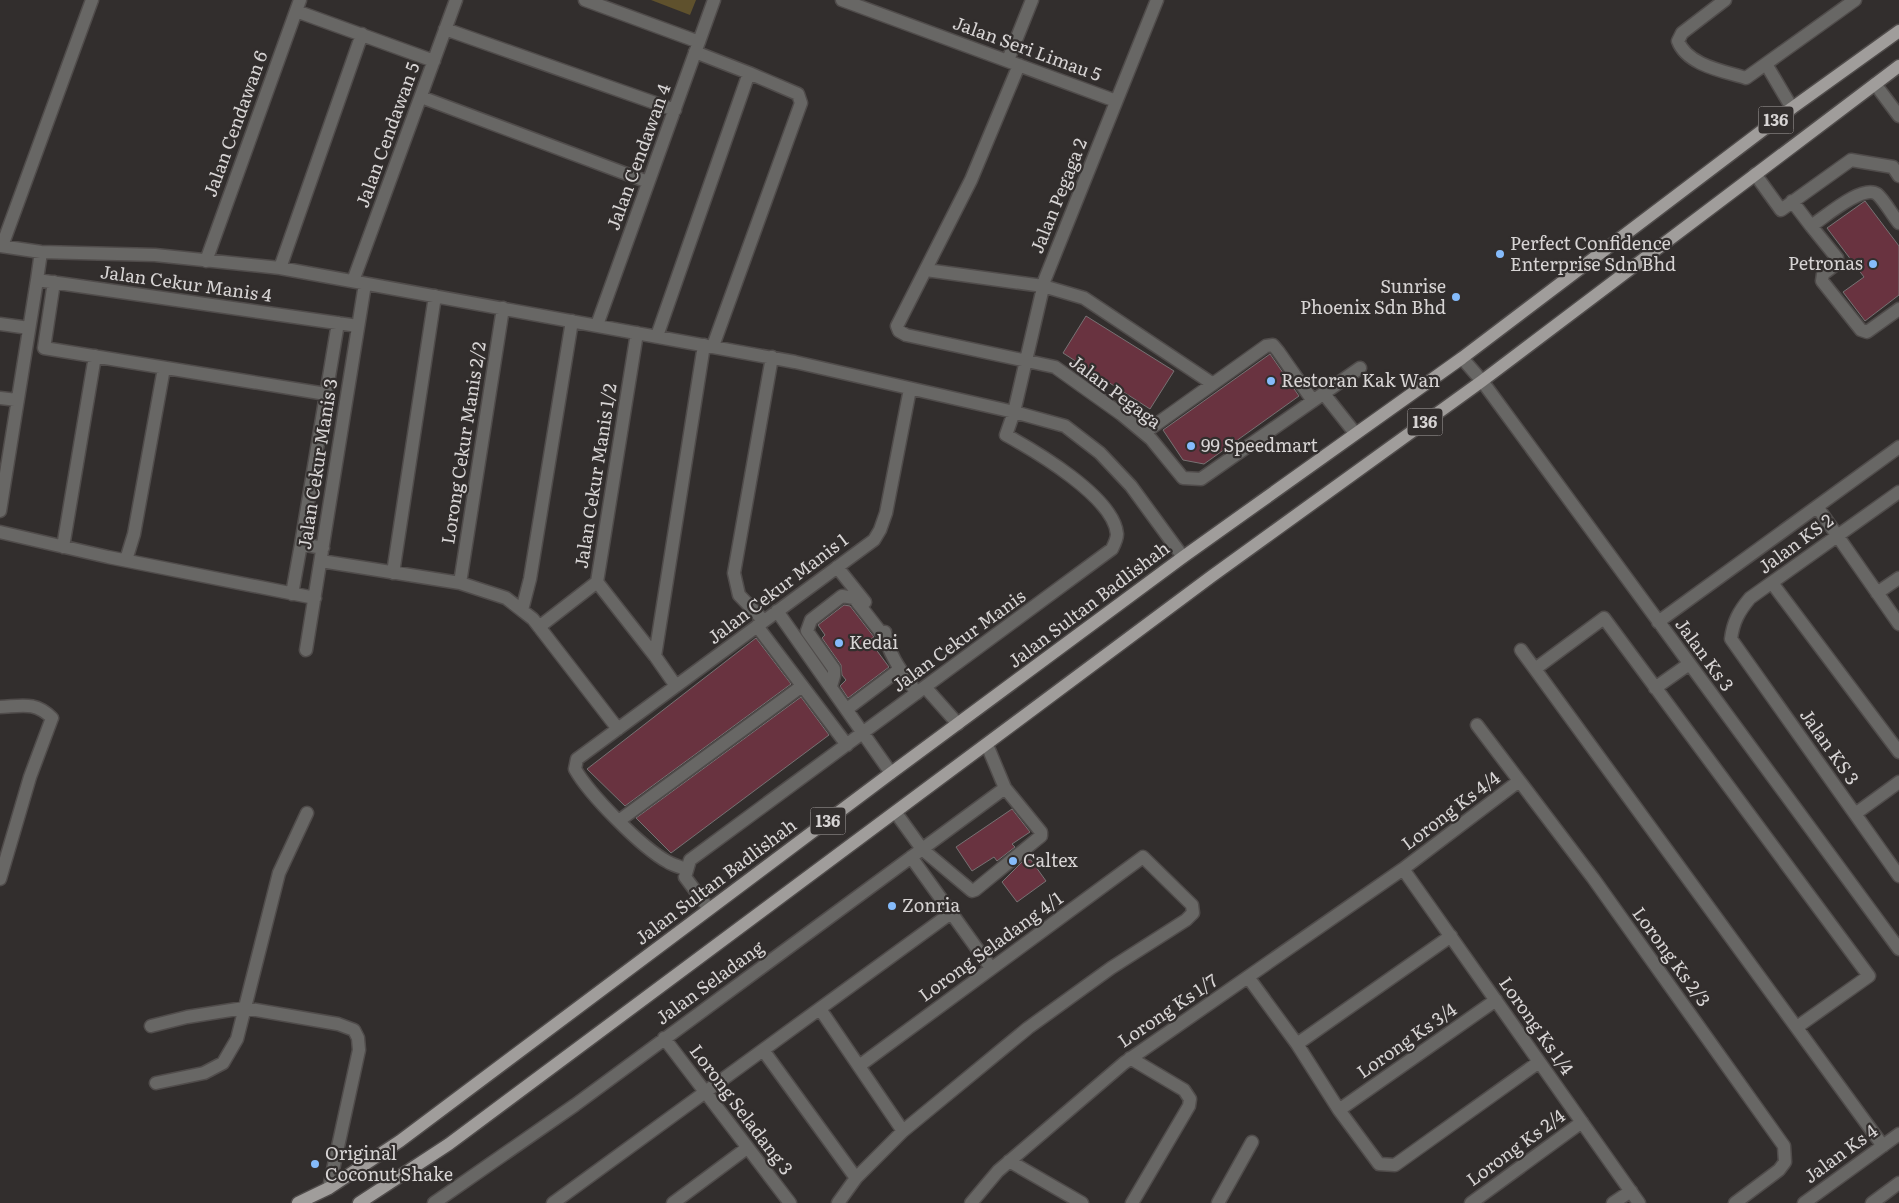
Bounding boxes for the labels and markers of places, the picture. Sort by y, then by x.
place label: Perfect Confidence Enterprise Sdn Bhd [1510,229,1676,277]
marker: Perfect Confidence Enterprise Sdn Bhd [1494,248,1506,260]
place label: Petronas [1788,249,1863,276]
marker: Petronas [1867,258,1879,270]
place label: Sunrise Phoenix Sdn Bhd [1300,272,1446,320]
marker: Sunrise Phoenix Sdn Bhd [1450,291,1462,303]
place label: Restoran Kak Wan [1281,366,1440,393]
marker: Restoran Kak Wan [1265,375,1277,387]
place label: 99 Speedmart [1201,431,1318,458]
marker: 99 Speedmart [1185,440,1197,452]
place label: Kedai [849,628,898,655]
marker: Kedai [833,637,845,649]
place label: Caltex [1023,846,1078,873]
marker: Caltex [1007,855,1019,867]
place label: Zonria [902,891,960,918]
marker: Zonria [886,900,898,912]
place label: Original Coconut Shake [325,1139,453,1187]
marker: Original Coconut Shake [309,1158,321,1170]

